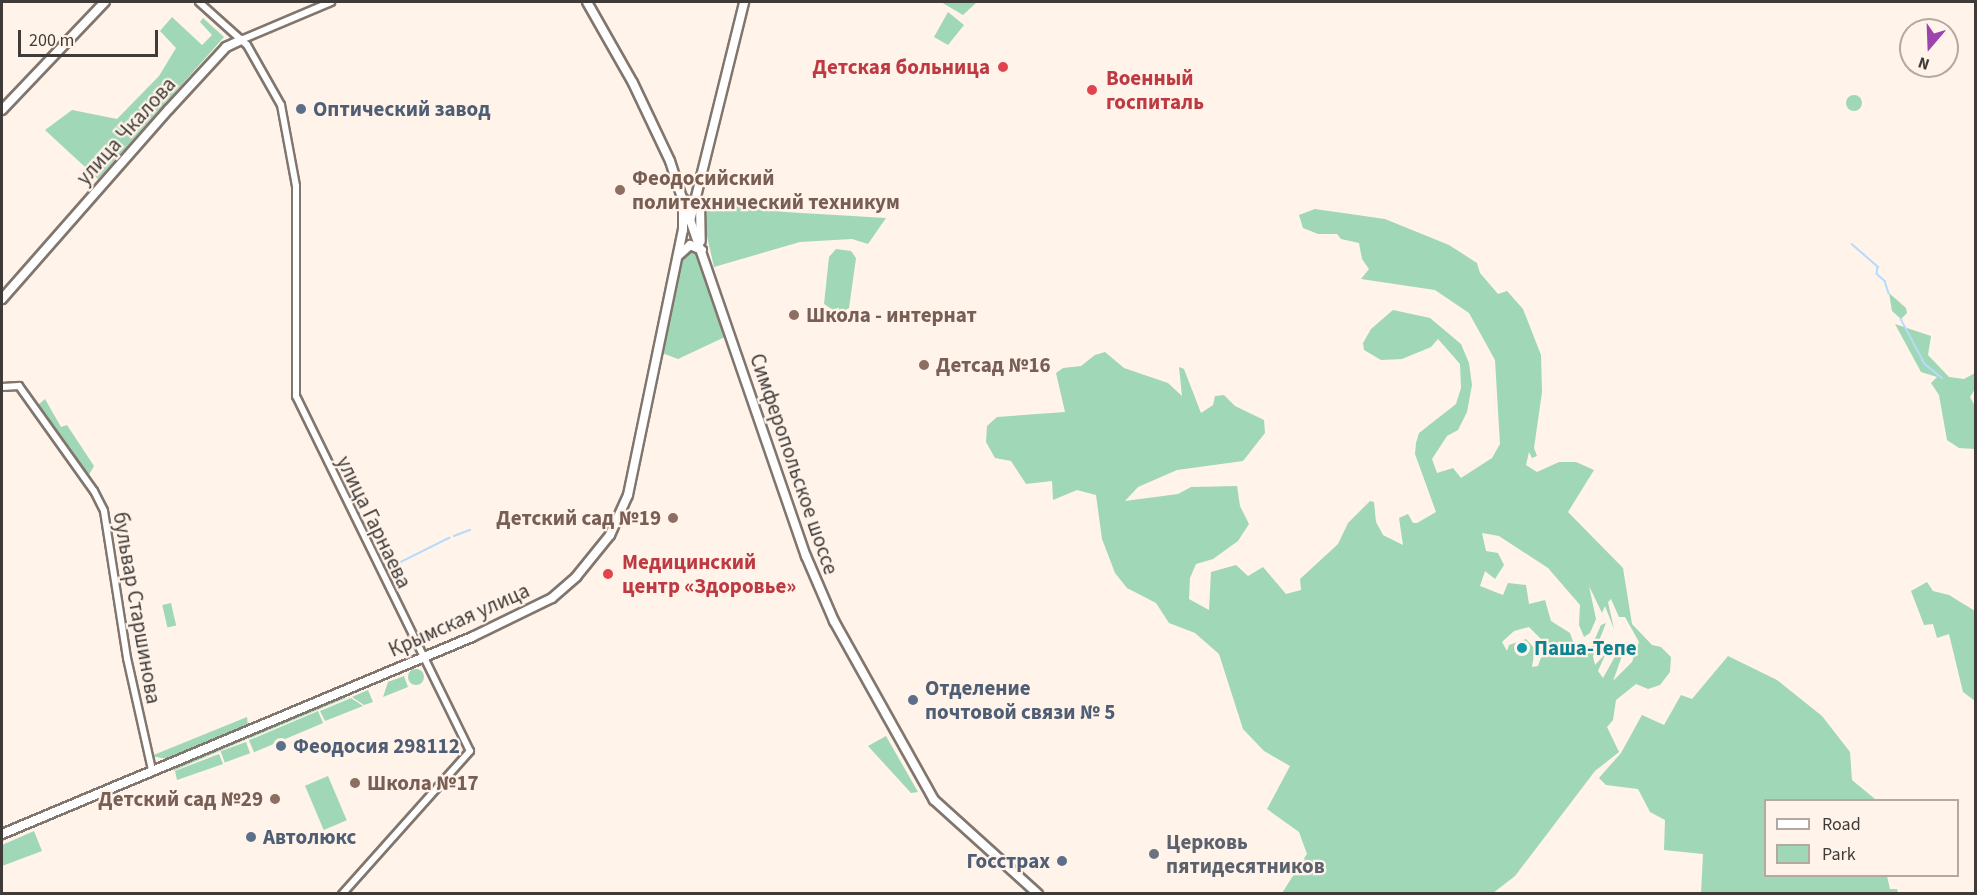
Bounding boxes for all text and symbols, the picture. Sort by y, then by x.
scale bar [21,18,160,56]
north arrow [1899,18,1959,78]
text: 200 m [29,28,74,53]
text: N [1915,51,1932,75]
place label: Детская больница [813,54,990,80]
marker: Детская больница [994,58,1012,76]
place label: Военный госпиталь [1106,65,1204,115]
street label: улица Чкалова [71,72,181,190]
marker: Военный госпиталь [1083,81,1101,99]
place label: Оптический завод [313,96,490,122]
marker: Оптический завод [294,102,308,116]
place label: Феодосийский политехнический техникум [632,165,900,215]
marker: Феодосийский политехнический техникум [613,183,627,197]
place label: Школа - интернат [806,302,977,328]
marker: Школа - интернат [787,308,801,322]
street label: Симферопольское шоссе [744,350,844,578]
place label: Детсад №16 [936,352,1051,378]
marker: Детсад №16 [917,358,931,372]
street label: улица Гарнаева [331,452,417,592]
place label: Детский сад №19 [496,505,661,531]
street label: бульвар Старшинова [108,510,166,706]
marker: Детский сад №19 [666,511,680,525]
place label: Медицинский центр «Здоровье» [622,549,796,599]
marker: Медицинский центр «Здоровье» [599,565,617,583]
street label: Крымская улица [385,578,533,662]
place label: Паша-Тепе [1534,635,1637,661]
marker: Паша-Тепе [1515,641,1529,655]
place label: Отделение почтовой связи № 5 [925,675,1115,725]
marker: Отделение почтовой связи № 5 [906,693,920,707]
place label: Феодосия 298112 [293,733,460,759]
marker: Феодосия 298112 [274,739,288,753]
place label: Школа №17 [367,770,479,796]
marker: Школа №17 [348,776,362,790]
place label: Детский сад №29 [98,786,263,812]
marker: Детский сад №29 [268,792,282,806]
legend [1764,799,1959,877]
text: Road [1822,812,1861,837]
place label: Автолюкс [263,824,356,850]
place label: Церковь пятидесятников [1166,829,1325,879]
marker: Автолюкс [244,830,258,844]
text: Park [1822,842,1856,867]
marker: Церковь пятидесятников [1147,847,1161,861]
place label: Госстрах [966,848,1050,874]
marker: Госстрах [1055,854,1069,868]

